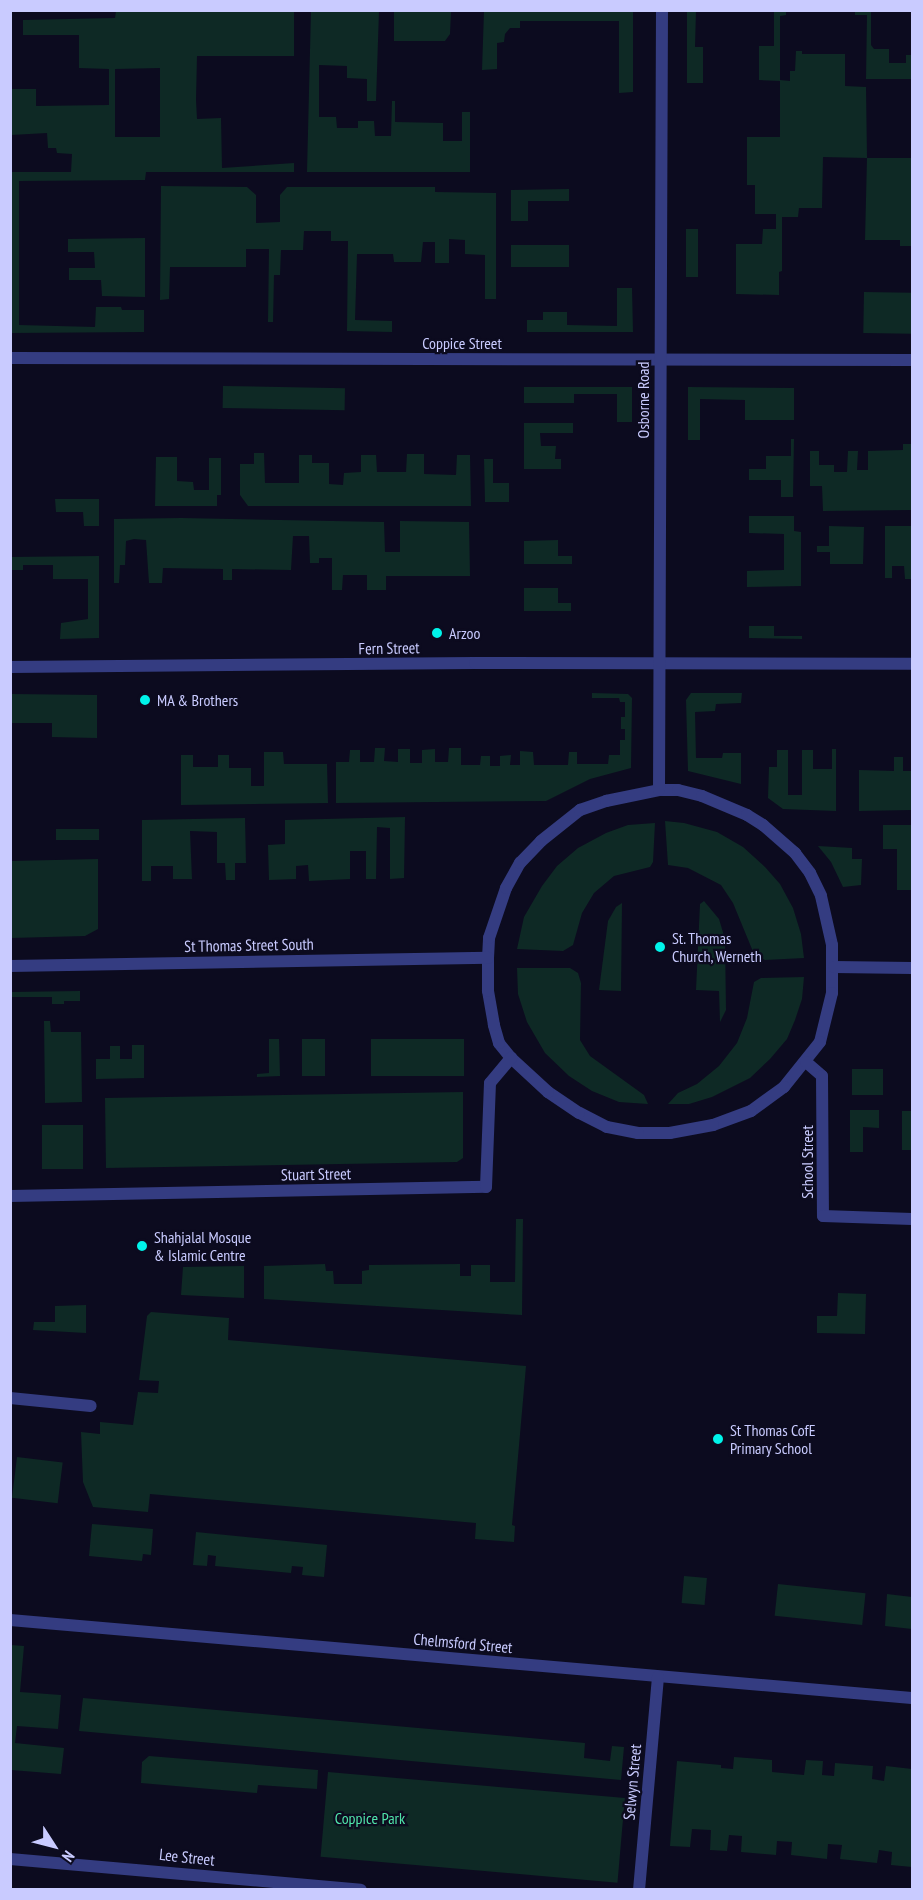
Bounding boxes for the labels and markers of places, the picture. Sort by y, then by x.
place label: Arzoo [449,623,480,643]
marker: Arzoo [430,626,444,640]
place label: MA & Brothers [157,690,239,710]
marker: MA & Brothers [138,693,152,707]
place label: St. Thomas Church, Werneth [672,928,763,966]
marker: St. Thomas Church, Werneth [653,940,667,954]
place label: Shahjalal Mosque & Islamic Centre [154,1227,251,1265]
marker: Shahjalal Mosque & Islamic Centre [135,1239,149,1253]
place label: St Thomas CofE Primary School [730,1420,816,1458]
marker: St Thomas CofE Primary School [711,1432,725,1446]

